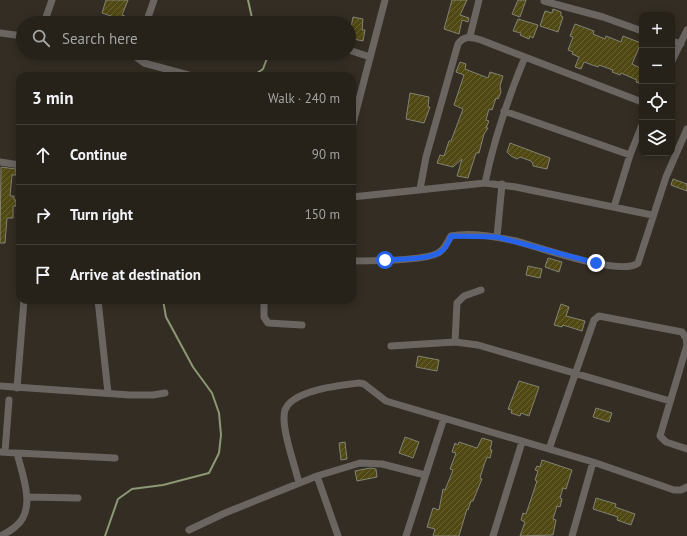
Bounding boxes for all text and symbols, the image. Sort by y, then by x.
map controls [639,12,675,156]
button: + [639,12,675,48]
search box [16,16,356,60]
icon: search [30,27,52,49]
text: Search here [62,29,138,48]
button: − [639,48,675,84]
button: locate [639,84,675,120]
text: 3 min [32,87,73,109]
text: Walk · 240 m [268,90,340,107]
button: layers [639,120,675,156]
icon: ahead [32,144,54,166]
text: Continue [70,145,127,164]
text: 90 m [312,146,340,163]
icon: right [32,204,54,226]
text: Turn right [70,205,133,224]
text: 150 m [305,206,340,223]
route start [376,251,394,269]
route end [587,254,605,272]
icon: arrive [32,264,54,286]
text: Arrive at destination [70,265,201,284]

